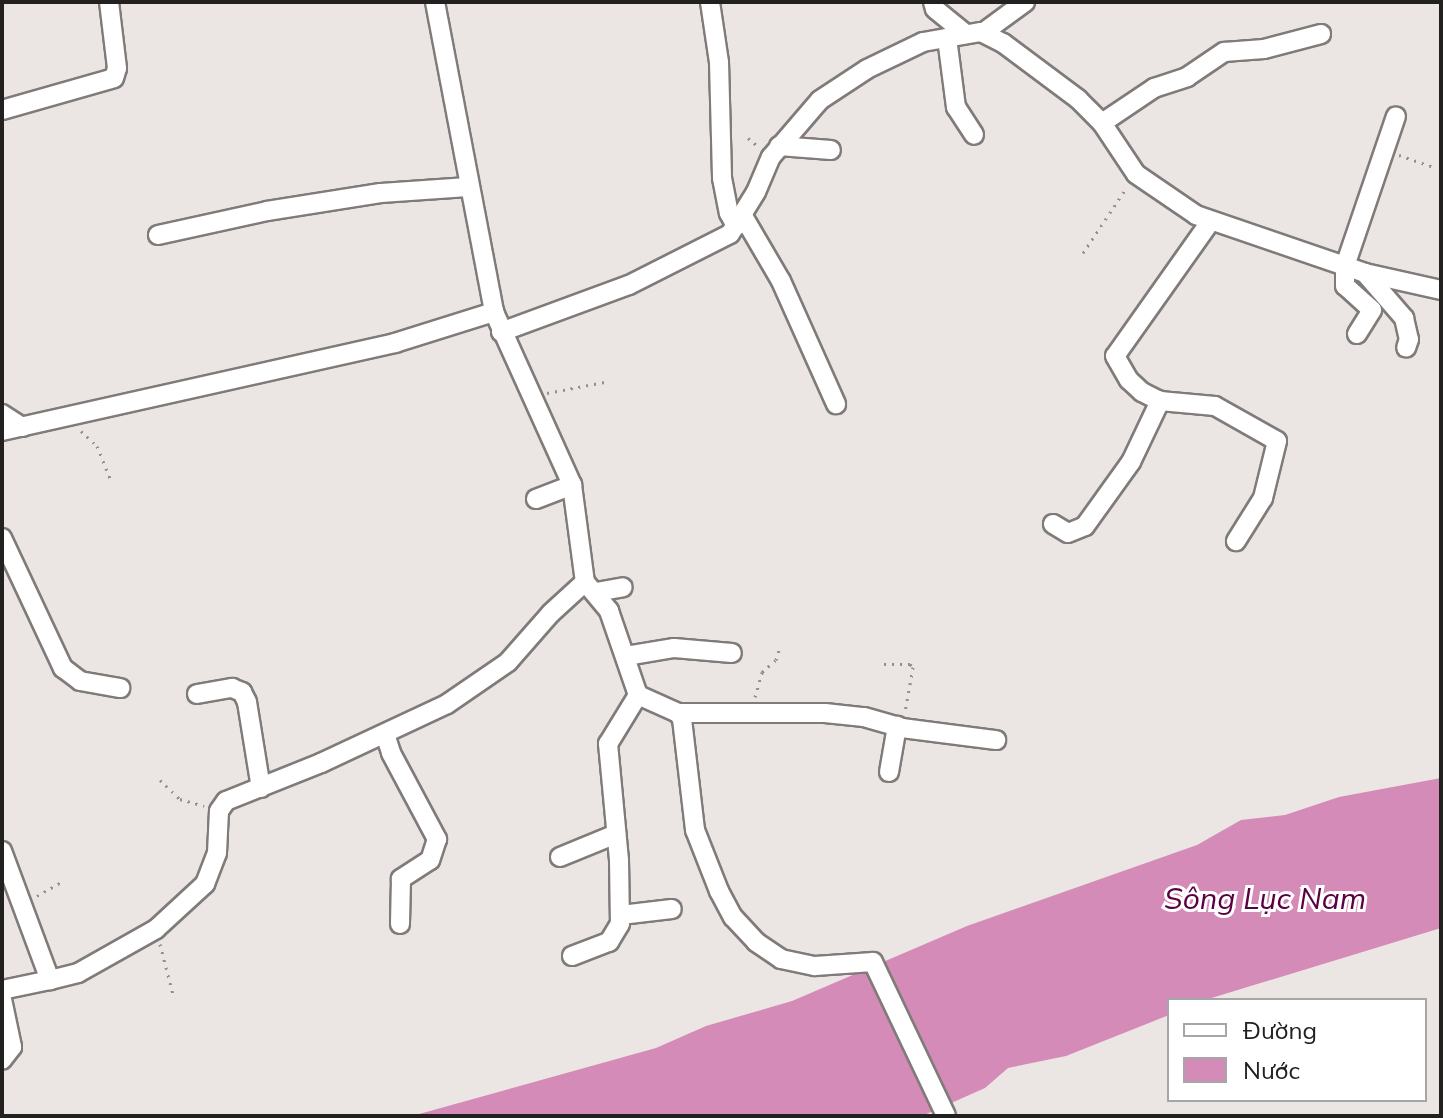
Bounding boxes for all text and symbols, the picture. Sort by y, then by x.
water label: Sông Lục Nam [1164,880,1366,916]
legend [1167,998,1427,1102]
text: Đường [1243,1015,1317,1045]
text: Nước [1243,1055,1300,1085]

